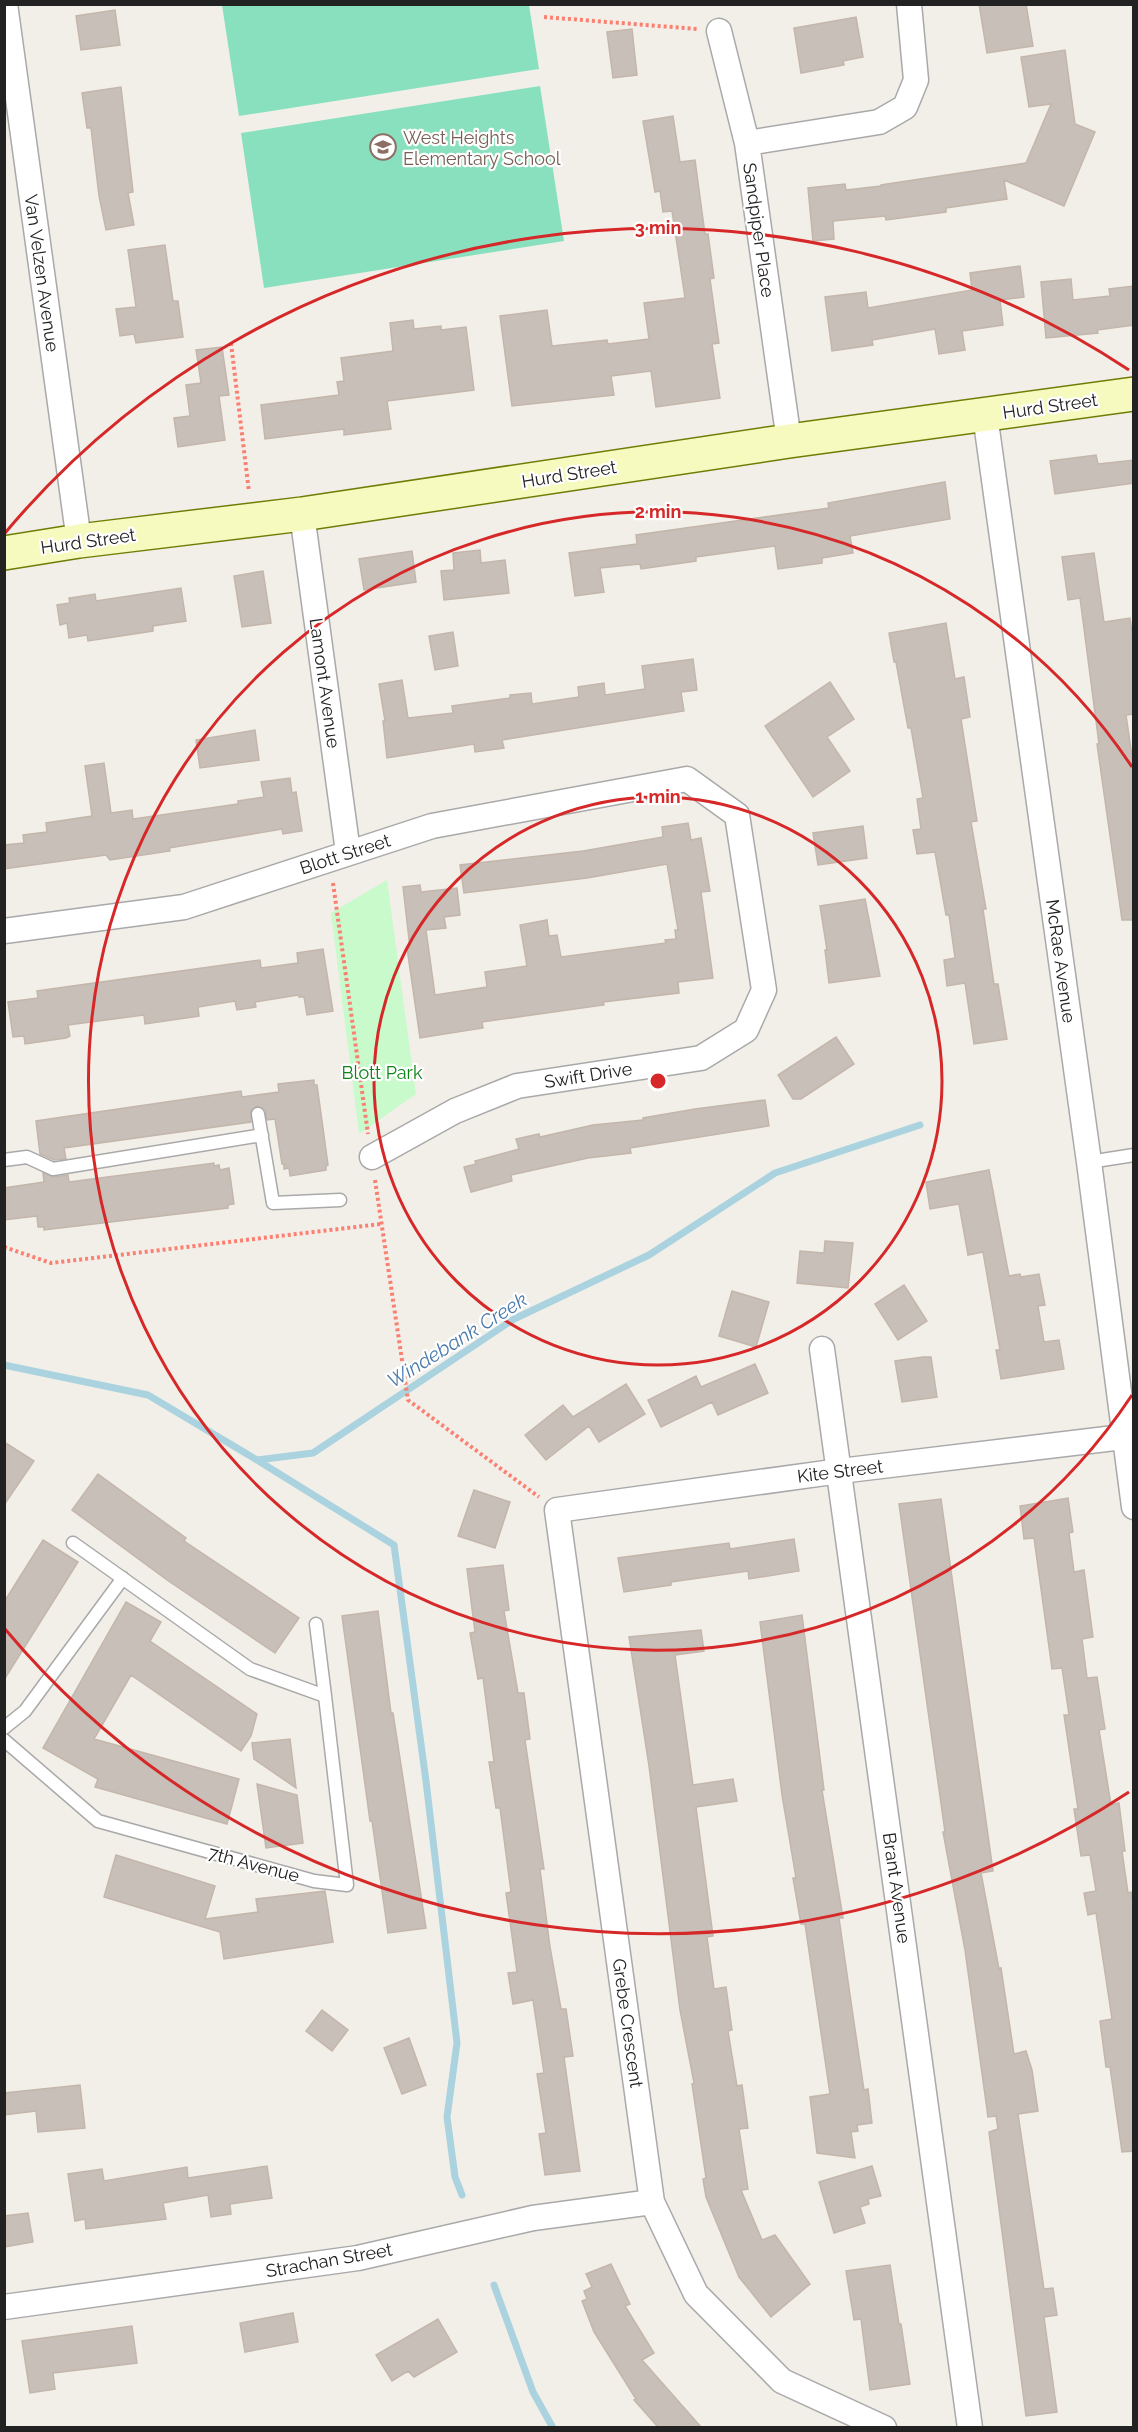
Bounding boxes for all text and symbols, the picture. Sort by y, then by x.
place label: West Heights Elementary School [403,127,561,169]
school or university icon: West Heights Elementary School [368,132,398,162]
street label: Sandpiper Place [739,161,779,299]
street label: Van Velzen Avenue [21,193,64,354]
text: 3 min [635,217,681,238]
street label: Hurd Street [1001,389,1099,423]
street label: Hurd Street [520,456,618,492]
text: 2 min [635,501,681,522]
street label: Hurd Street [39,524,137,558]
street label: Lamont Avenue [305,617,345,750]
text: 1 min [635,786,681,807]
street label: Blott Street [297,829,393,879]
street label: McRae Avenue [1042,898,1080,1025]
street label: Swift Drive [543,1058,634,1092]
park label: Blott Park [342,1062,423,1083]
centre of rings [648,1071,668,1091]
water label: Windebank Creek [383,1287,532,1393]
street label: Kite Street [796,1455,884,1487]
street label: Brant Avenue [879,1831,915,1945]
street label: 7th Avenue [206,1842,302,1886]
street label: Grebe Crescent [609,1957,647,2089]
street label: Strachan Street [264,2239,394,2281]

